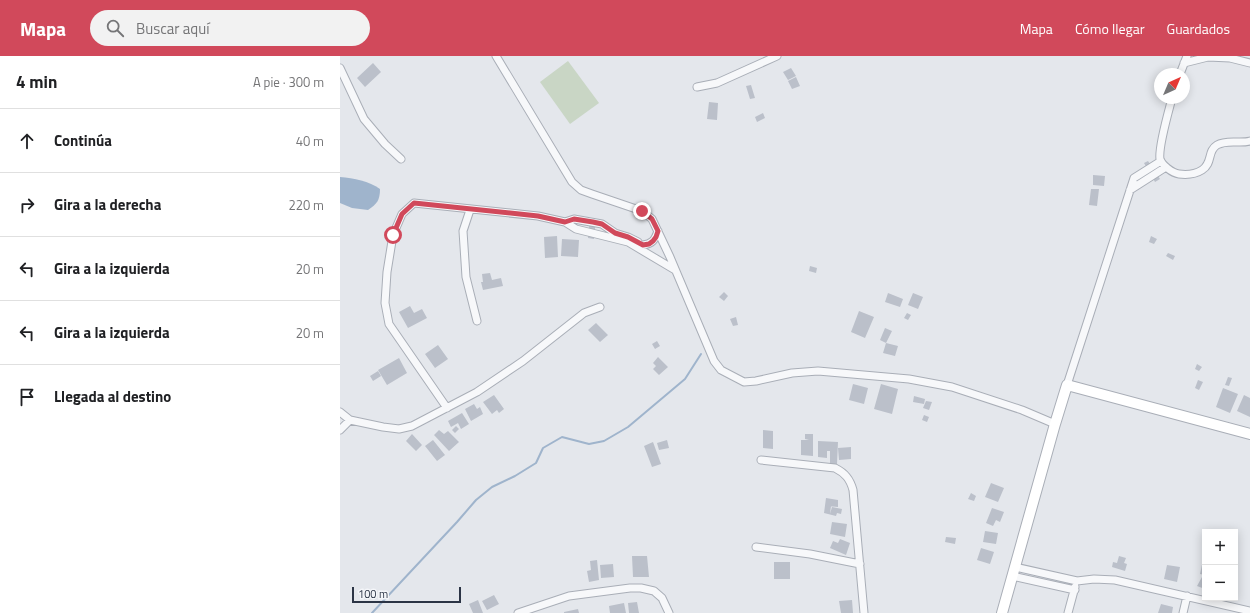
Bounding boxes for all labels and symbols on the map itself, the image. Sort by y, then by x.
north arrow [1154,68,1190,104]
route end [633,202,651,220]
route start [384,226,402,244]
scale bar [352,585,461,604]

